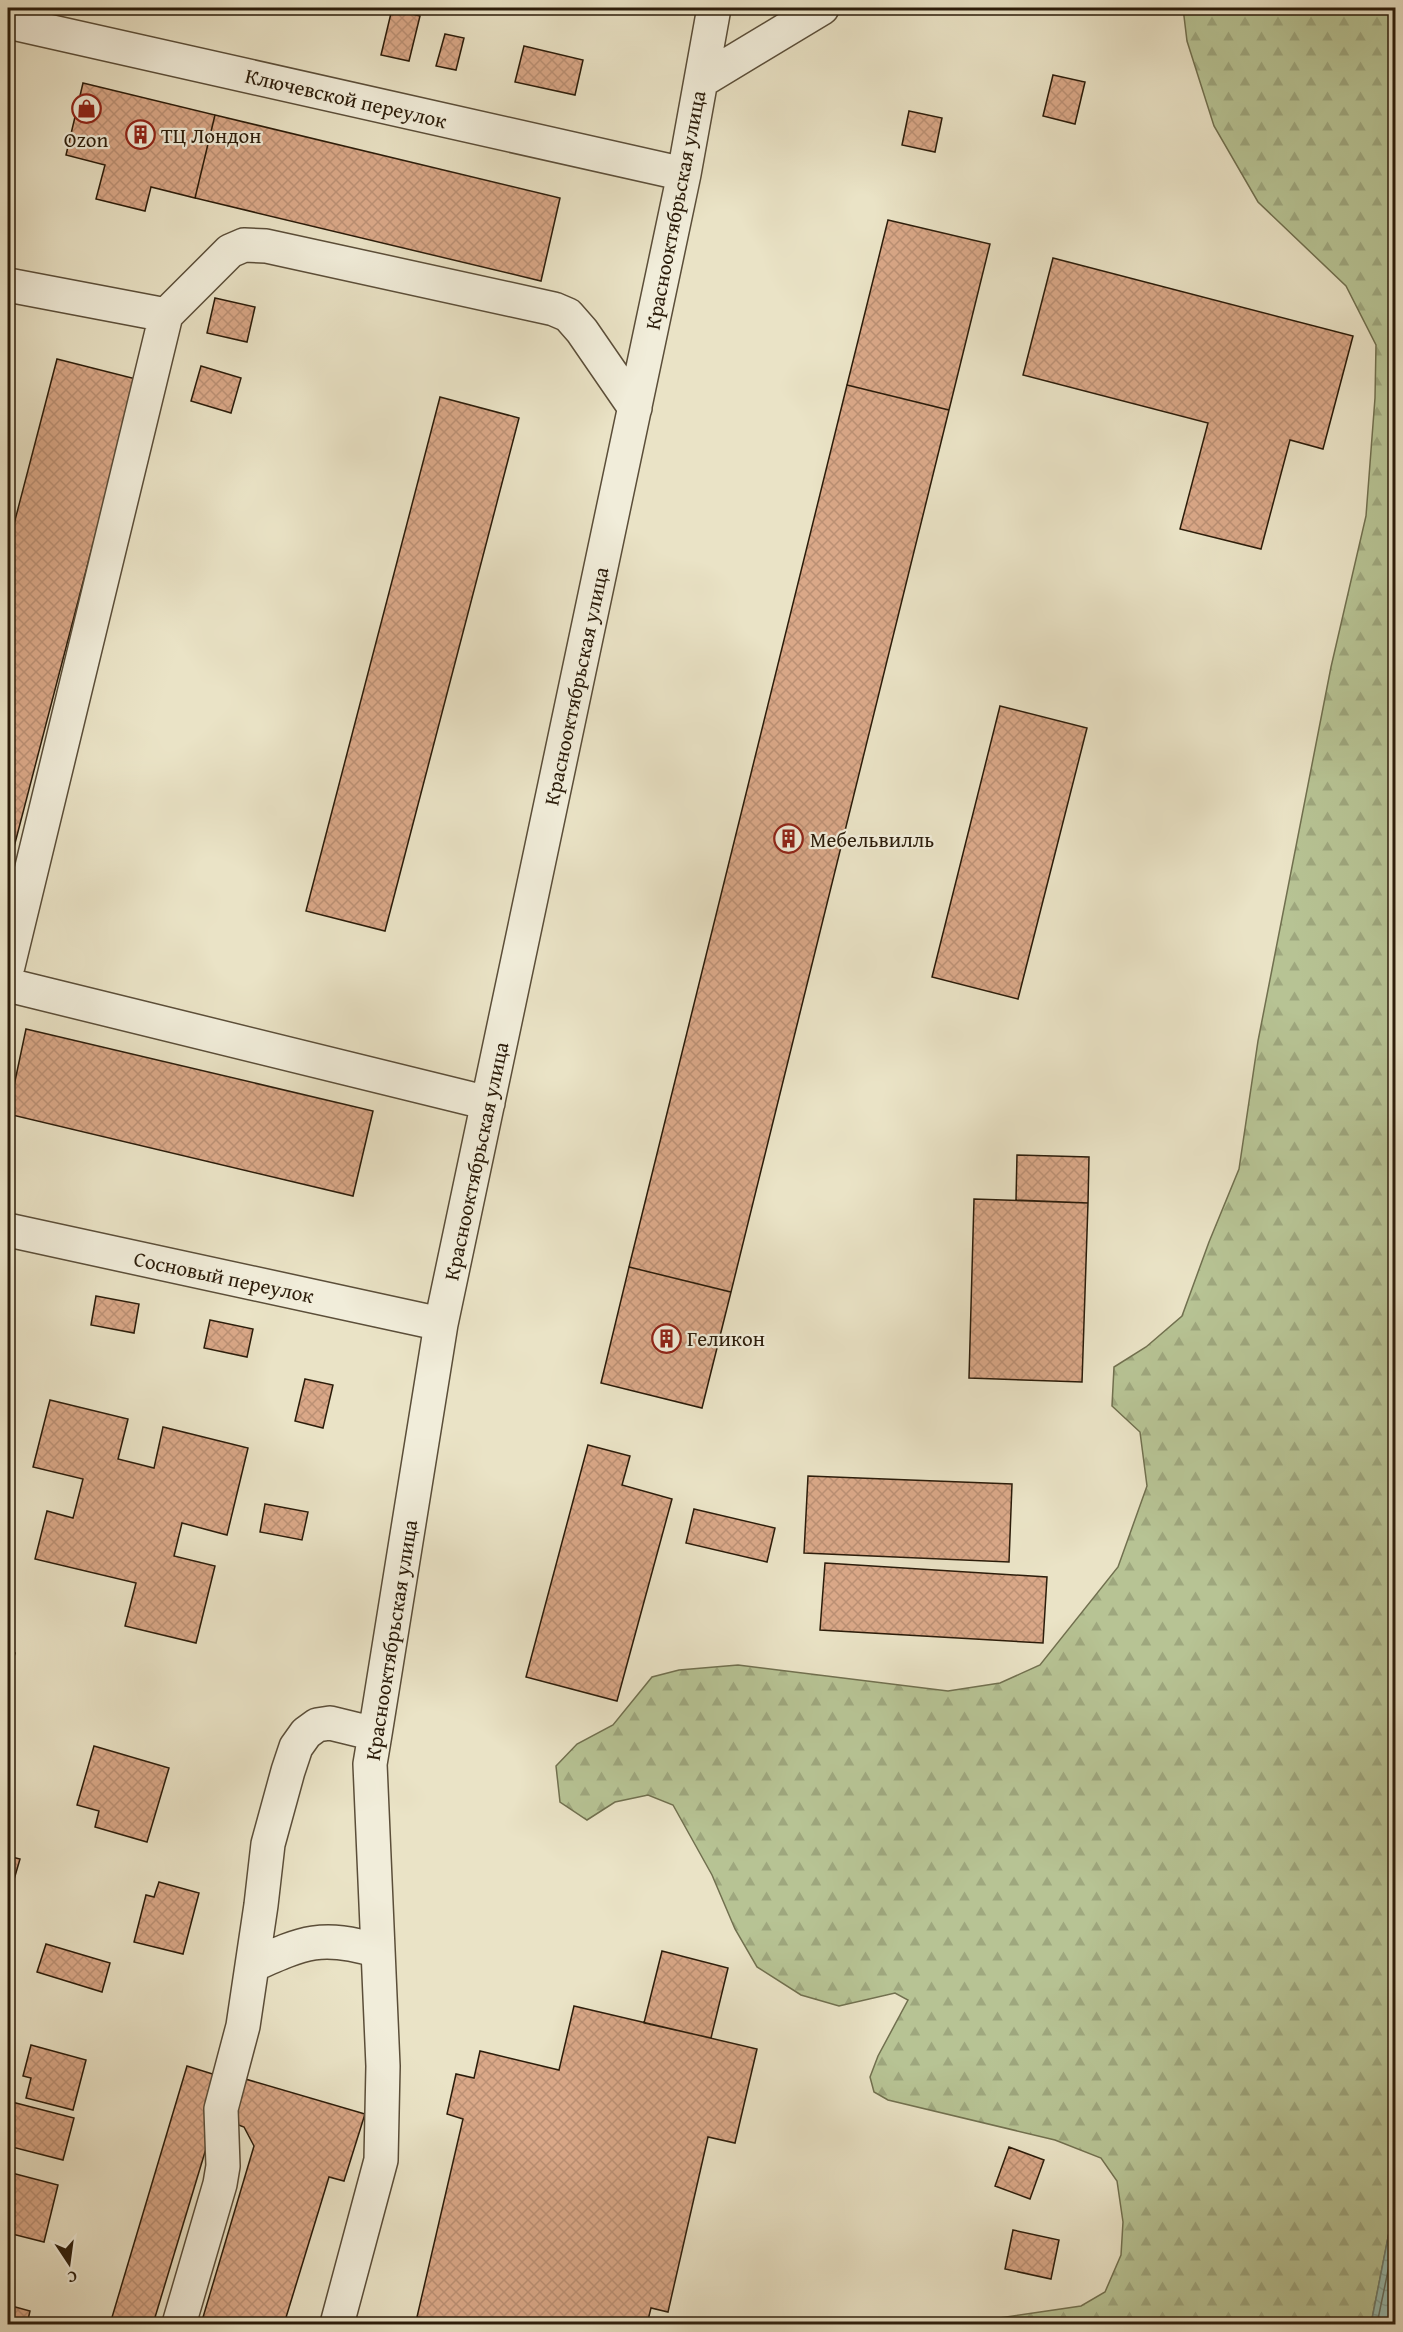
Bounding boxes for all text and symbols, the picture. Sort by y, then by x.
street label: Ключевской переулок [242,60,450,136]
street label: Краснооктябрьская улица [637,88,713,332]
shop icon: Ozon [70,92,102,124]
building icon: ТЦ Лондон [124,119,156,151]
place label: ТЦ Лондон [161,120,261,151]
place label: Ozon [64,124,108,155]
street label: Краснооктябрьская улица [536,564,616,808]
building icon: Мебельвилль [773,823,805,855]
place label: Мебельвилль [810,824,934,855]
street label: Краснооктябрьская улица [436,1039,516,1283]
street label: Сосновый переулок [131,1243,317,1311]
building icon: Геликон [650,1322,682,1354]
place label: Геликон [687,1323,765,1354]
street label: Краснооктябрьская улица [357,1517,425,1763]
north arrow [39,2233,99,2293]
text: С [65,2265,79,2290]

